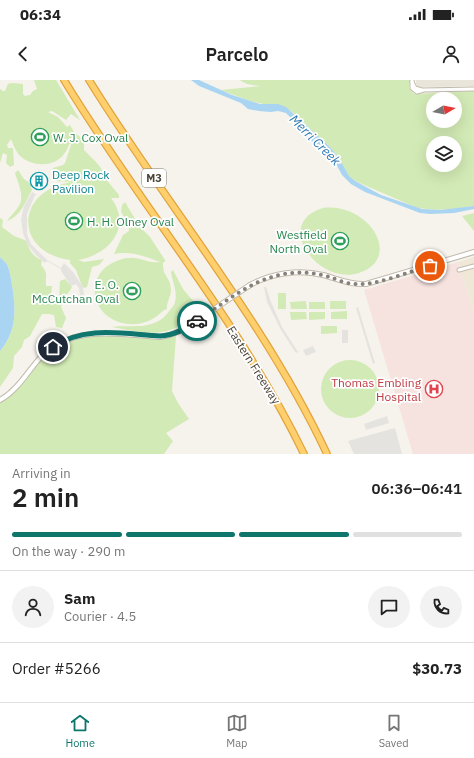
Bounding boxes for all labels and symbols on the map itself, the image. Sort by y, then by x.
north arrow [426,92,462,128]
water label: Merri Creek [286,111,344,169]
sports icon: W. J. Cox Oval [30,127,50,147]
place label: W. J. Cox Oval [53,130,128,145]
place label: Deep Rock Pavilion [52,167,110,196]
road number: M3 [142,169,166,187]
building icon: Deep Rock Pavilion [29,171,49,191]
sports icon: H. H. Olney Oval [64,211,84,231]
place label: H. H. Olney Oval [87,214,174,229]
place label: Westfield North Oval [270,227,327,256]
sports icon: Westfield North Oval [330,231,350,251]
pin [413,249,447,283]
place label: E. O. McCutchan Oval [32,277,119,306]
sports icon: E. O. McCutchan Oval [122,281,142,301]
courier [177,301,217,341]
street label: Eastern Freeway [224,323,284,407]
pin [36,330,70,364]
place label: Thomas Embling Hospital [331,375,422,404]
hospital icon: Thomas Embling Hospital [424,379,444,399]

